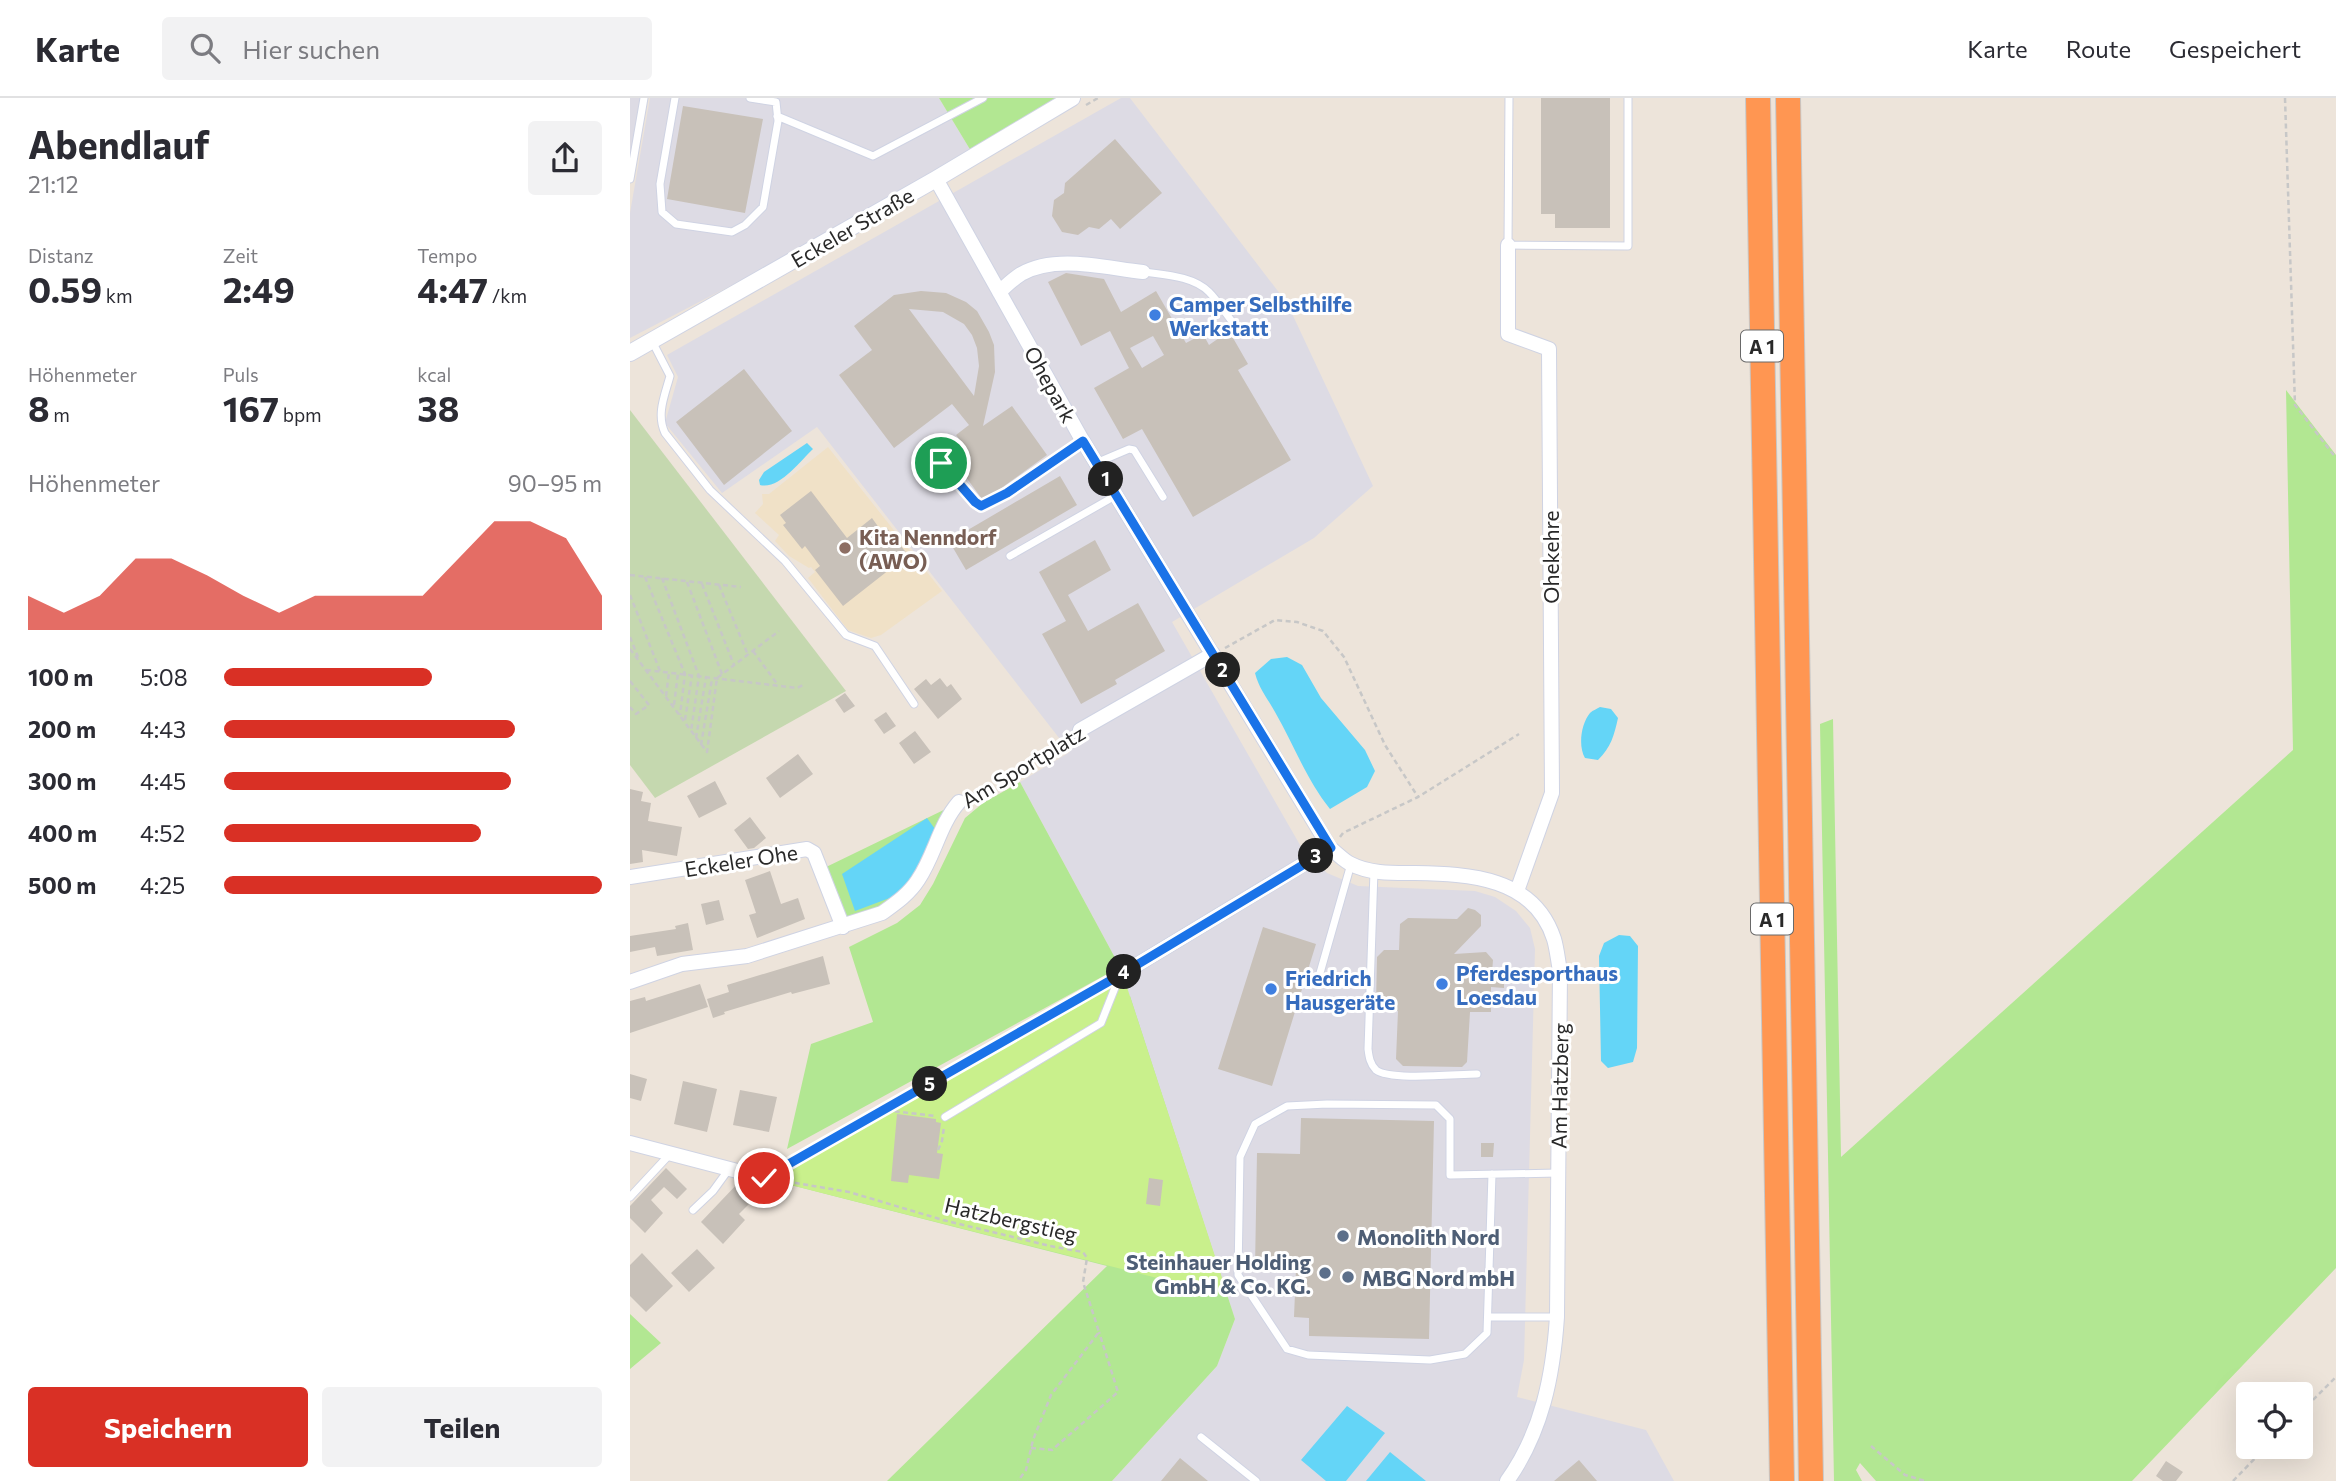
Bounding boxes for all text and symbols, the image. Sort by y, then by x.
search box [162,17,652,80]
text: Karte [35,28,120,69]
icon: search [186,29,224,67]
text: Hier suchen [242,33,380,64]
text: Karte [1967,34,2028,63]
text: Route [2066,34,2131,63]
text: Gespeichert [2169,34,2301,63]
text: Abendlauf [28,120,210,167]
button: share [528,121,602,195]
text: 21:12 [28,170,79,198]
street label: Eckeler Straße [786,182,918,272]
text: Distanz [28,244,94,267]
text: Zeit [223,244,258,267]
text: Tempo [417,244,477,267]
text: 0.59 [28,267,102,310]
text: 2:49 [223,267,295,310]
text: 4:47 [417,267,488,310]
text: km [102,284,133,307]
text: /km [488,284,527,307]
place label: Camper Selbsthilfe Werkstatt [1169,291,1352,340]
marker: Camper Selbsthilfe Werkstatt [1147,307,1163,323]
road number: A 1 [1741,330,1783,362]
street label: Ohepark [1020,341,1082,427]
text: Höhenmeter [28,363,137,386]
text: Puls [223,363,259,386]
text: kcal [417,363,451,386]
text: 8 [28,386,50,429]
text: 167 [223,386,279,429]
text: 38 [417,386,459,429]
text: m [50,403,70,426]
text: bpm [279,403,322,426]
pin [911,433,971,493]
icon: arrive [922,444,960,482]
pin: 1 [1088,462,1124,496]
text: 1 [1101,467,1110,490]
text: Höhenmeter [28,469,160,497]
text: 90–95 m [508,469,602,497]
street label: Ohekehre [1538,510,1563,604]
place label: Kita Nenndorf (AWO) [859,524,997,573]
marker: Kita Nenndorf (AWO) [837,540,853,556]
pin: 2 [1206,652,1240,688]
text: 2 [1217,658,1228,681]
text: 100 m [28,663,93,691]
text: 5:08 [140,663,188,691]
text: 200 m [28,715,96,743]
text: 4:43 [140,715,186,743]
street label: Am Sportplatz [957,720,1089,812]
text: 300 m [28,767,96,795]
text: 4:45 [140,767,186,795]
text: 400 m [28,819,97,847]
text: 4:52 [140,819,185,847]
pin: 3 [1298,838,1334,874]
street label: Eckeler Ohe [683,839,799,881]
text: 3 [1310,844,1321,867]
text: 500 m [28,871,96,899]
text: 4:25 [140,871,185,899]
road number: A 1 [1751,904,1793,934]
pin: 4 [1106,954,1142,990]
text: 4 [1118,960,1129,983]
place label: Pferdesporthaus Loesdau [1456,960,1618,1009]
place label: Friedrich Hausgeräte [1285,965,1395,1014]
marker: Pferdesporthaus Loesdau [1434,976,1450,992]
marker: Friedrich Hausgeräte [1263,981,1279,997]
street label: Am Hatzberg [1545,1023,1573,1149]
pin: 5 [912,1066,948,1102]
text: 5 [924,1072,935,1095]
pin [734,1148,794,1208]
icon: check [745,1159,783,1197]
street label: Hatzbergstieg [942,1192,1080,1246]
place label: Monolith Nord [1357,1224,1500,1249]
marker: Monolith Nord [1335,1228,1351,1244]
place label: Steinhauer Holding GmbH & Co. KG. [1126,1249,1311,1298]
marker: Steinhauer Holding GmbH & Co. KG. [1317,1265,1333,1281]
place label: MBG Nord mbH [1362,1265,1515,1290]
marker: MBG Nord mbH [1340,1269,1356,1285]
map controls [2236,1382,2313,1459]
button: locate [2236,1382,2313,1459]
button: Speichern [28,1387,308,1467]
button: Teilen [322,1387,602,1467]

